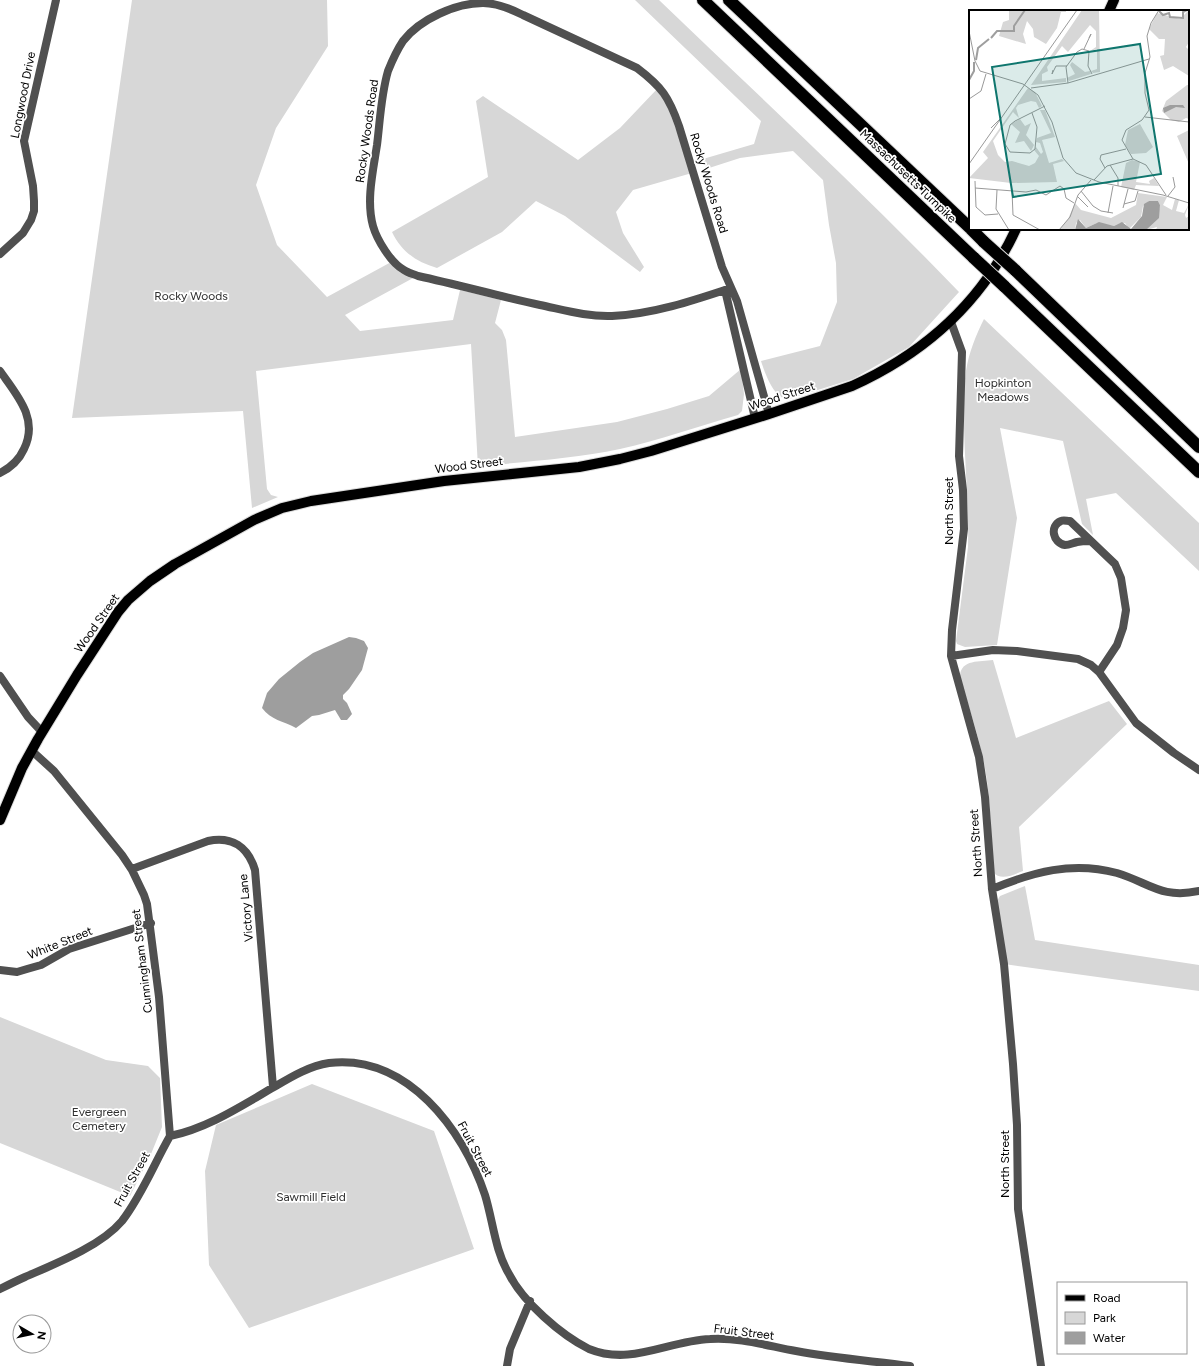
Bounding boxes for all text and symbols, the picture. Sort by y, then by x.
inset map [969,10,1189,230]
street label: Longwood Drive [8,50,38,139]
street label: Rocky Woods Road [353,78,381,184]
street label: Massachusetts Turnpike [857,126,960,226]
street label: Rocky Woods Road [687,131,731,235]
park label: Rocky Woods [154,289,228,303]
park label: Hopkinton Meadows [975,376,1032,404]
street label: Wood Street [747,379,817,413]
street label: Wood Street [434,454,504,476]
street label: North Street [942,476,956,545]
street label: Wood Street [72,591,123,655]
street label: North Street [967,808,985,877]
street label: Victory Lane [236,873,256,942]
street label: Cunningham Street [129,908,155,1014]
street label: White Street [26,923,95,962]
park label: Evergreen Cemetery [72,1105,127,1133]
street label: Fruit Street [454,1119,496,1180]
street label: North Street [998,1129,1012,1198]
street label: Fruit Street [111,1149,153,1209]
park label: Sawmill Field [276,1190,346,1204]
legend [1057,1282,1187,1354]
text: Road [1093,1291,1121,1305]
text: Park [1093,1311,1116,1325]
north arrow [12,1314,52,1354]
street label: Fruit Street [713,1321,776,1343]
text: N [34,1330,48,1341]
text: Water [1093,1331,1125,1345]

